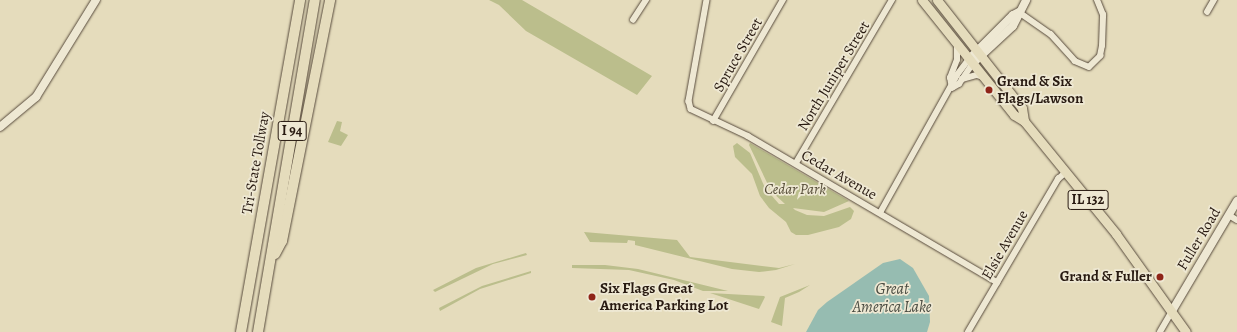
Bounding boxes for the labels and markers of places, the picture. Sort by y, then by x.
place label: Grand & Six Flags/Lawson [997,72,1083,107]
marker: Grand & Six Flags/Lawson [984,85,994,95]
place label: Grand & Fuller [1060,268,1152,286]
marker: Grand & Fuller [1155,272,1165,282]
place label: Six Flags Great America Parking Lot [600,279,728,314]
marker: Six Flags Great America Parking Lot [587,292,597,302]

